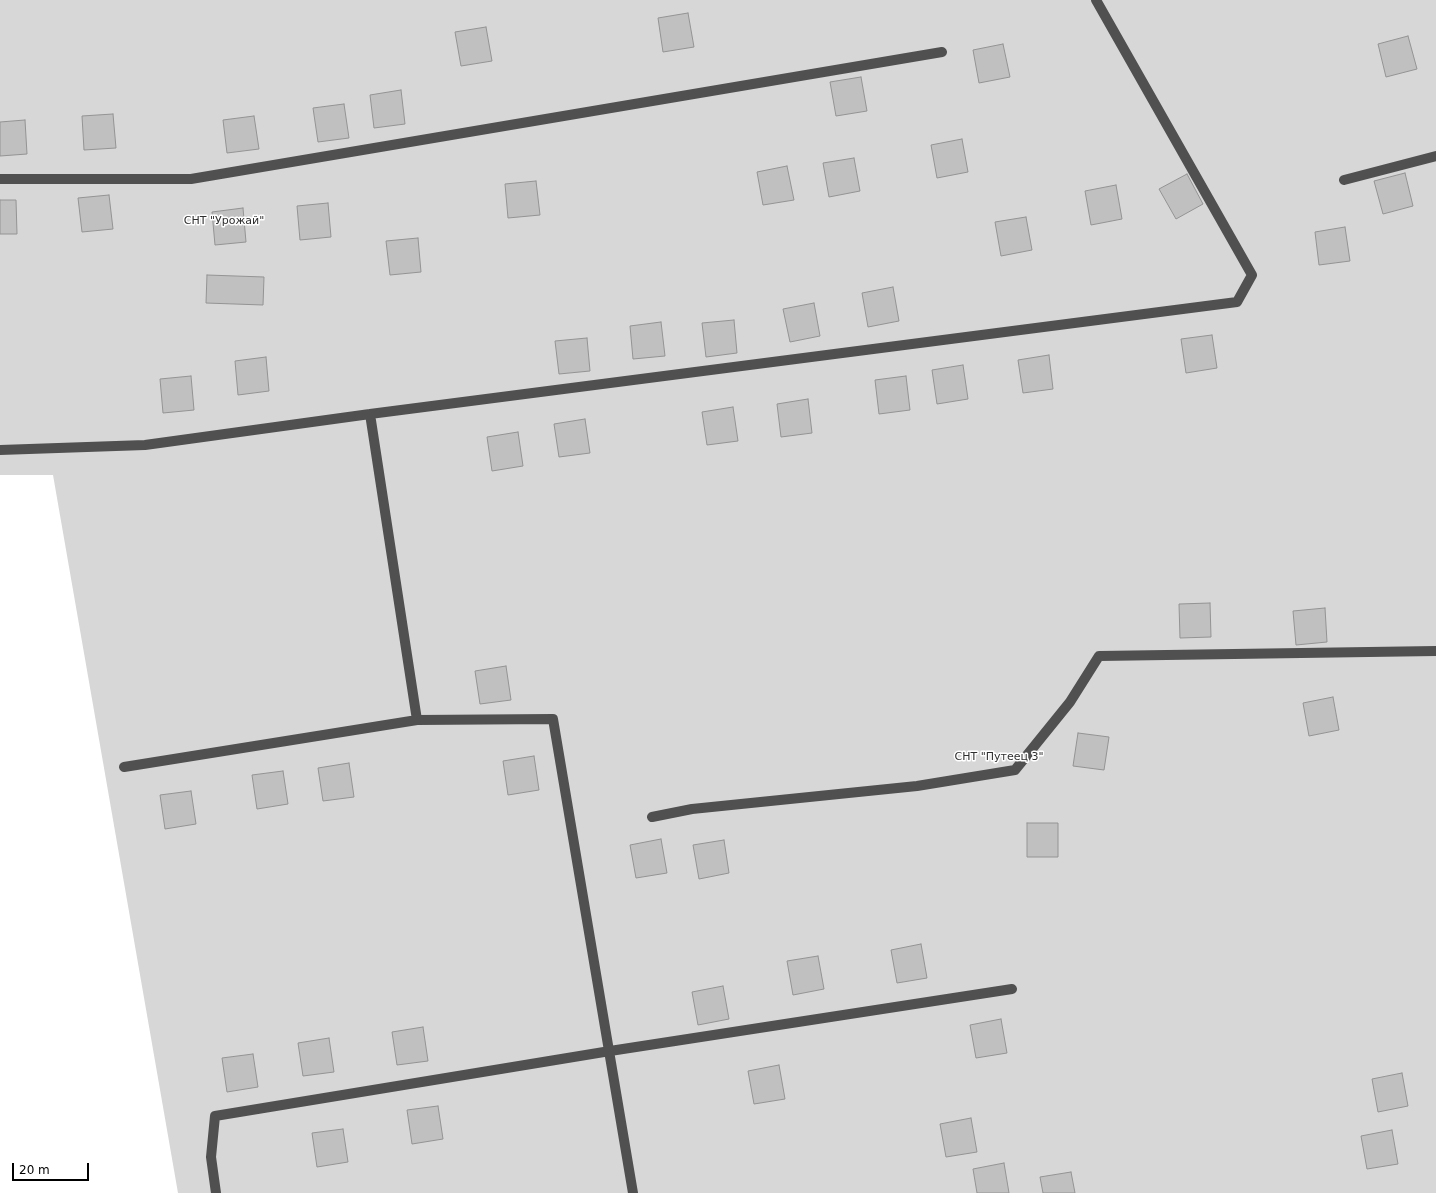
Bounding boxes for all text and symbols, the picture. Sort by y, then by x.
park label: СНТ "Урожай" [184,214,264,228]
park label: СНТ "Путеец 3" [955,750,1043,764]
scale bar [14,1155,91,1181]
text: 20 m [19,1163,50,1177]

